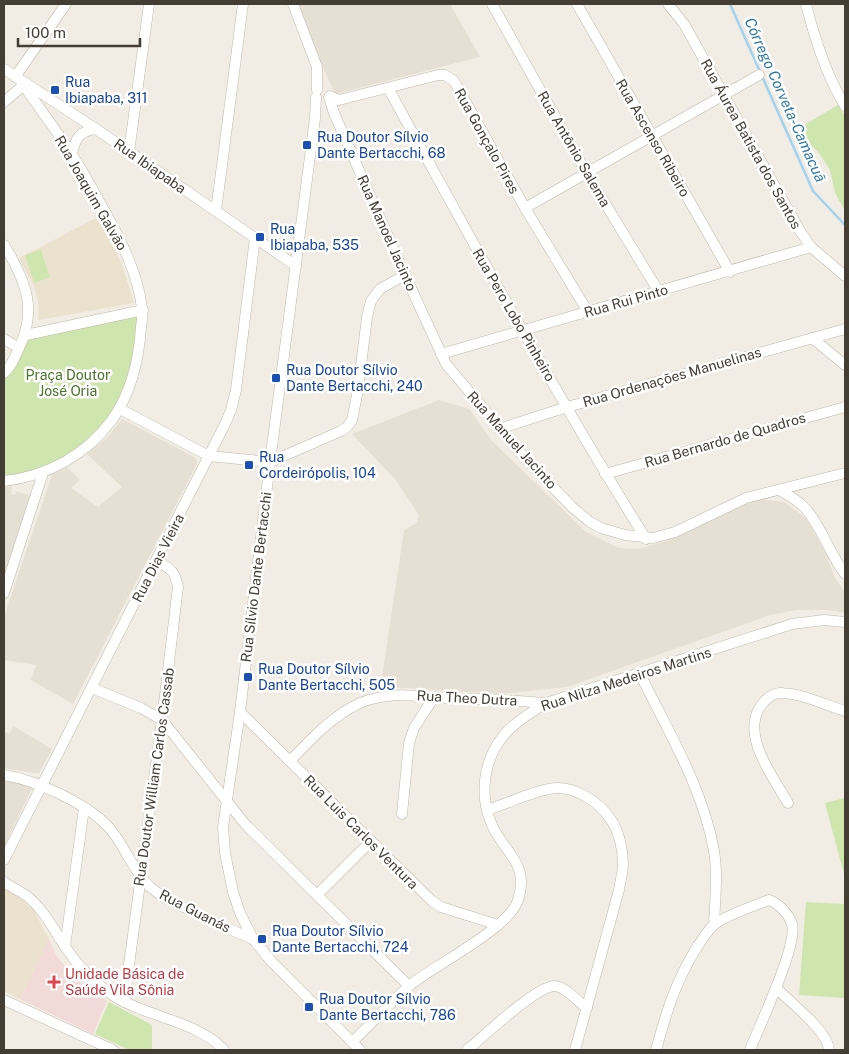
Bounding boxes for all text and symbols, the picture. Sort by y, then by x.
scale bar [18,15,140,47]
water label: Córrego Corveta-Camacuã [741,15,830,185]
text: 100 m [25,24,66,41]
street label: Rua Áurea Batista dos Santos [698,56,805,232]
place label: Rua Ibiapaba, 311 [65,74,147,106]
street label: Rua Ascenso Ribeiro [613,76,693,200]
marker: Rua Ibiapaba, 311 [49,84,61,96]
street label: Rua Gonçalo Pires [451,85,523,197]
street label: Rua Antônio Salema [534,88,614,210]
place label: Rua Doutor Sílvio Dante Bertacchi, 68 [317,129,446,161]
street label: Rua Joaquim Galvão [52,133,130,253]
street label: Rua Ibiapaba [111,135,189,197]
marker: Rua Doutor Sílvio Dante Bertacchi, 68 [301,139,313,151]
street label: Rua Manoel Jacinto [354,172,420,294]
place label: Rua Ibiapaba, 535 [270,221,359,253]
marker: Rua Ibiapaba, 535 [254,231,266,243]
street label: Rua Pero Lobo Pinheiro [469,246,559,384]
street label: Rua Rui Pinto [582,281,670,321]
street label: Rua Ordenações Manuelinas [581,344,763,410]
place label: Rua Doutor Sílvio Dante Bertacchi, 240 [286,362,423,394]
park label: Praça Doutor José Oria [26,367,110,399]
marker: Rua Doutor Sílvio Dante Bertacchi, 240 [270,372,282,384]
street label: Rua Manuel Jacinto [464,388,560,492]
street label: Rua Bernardo de Quadros [643,409,807,471]
place label: Rua Cordeirópolis, 104 [259,449,376,481]
marker: Rua Cordeirópolis, 104 [243,459,255,471]
street label: Rua Sílvio Dante Bertacchi [238,491,274,663]
street label: Rua Dias Vieira [129,511,187,605]
street label: Rua Nilza Medeiros Martins [539,644,713,714]
place label: Rua Doutor Sílvio Dante Bertacchi, 505 [258,661,395,693]
street label: Rua Doutor William Carlos Cassab [131,667,177,887]
marker: Rua Doutor Sílvio Dante Bertacchi, 505 [242,671,254,683]
street label: Rua Theo Dutra [416,687,518,709]
street label: Rua Luis Carlos Ventura [301,772,421,892]
street label: Rua Guanás [157,886,233,936]
place label: Rua Doutor Sílvio Dante Bertacchi, 724 [272,923,409,955]
marker: Rua Doutor Sílvio Dante Bertacchi, 724 [256,933,268,945]
place label: Unidade Básica de Saúde Vila Sônia [65,966,184,998]
marker: Unidade Básica de Saúde Vila Sônia [47,975,61,989]
place label: Rua Doutor Sílvio Dante Bertacchi, 786 [319,991,456,1023]
marker: Rua Doutor Sílvio Dante Bertacchi, 786 [303,1001,315,1013]

